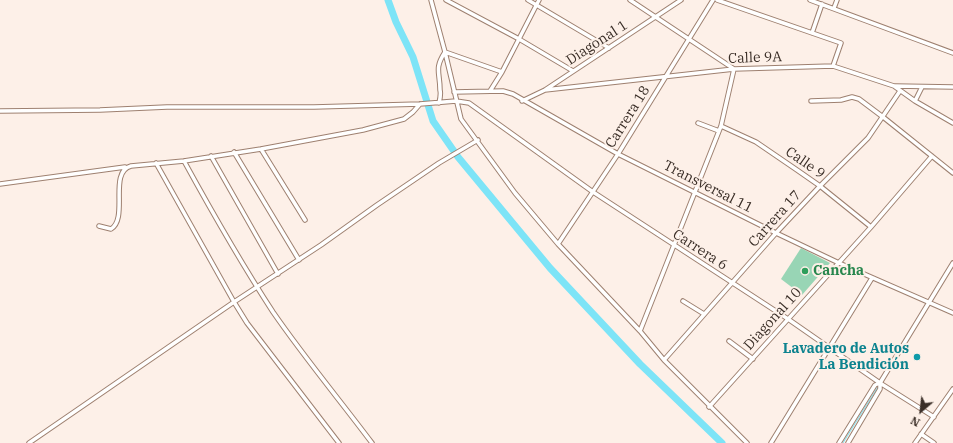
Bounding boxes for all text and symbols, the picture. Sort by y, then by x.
street label: Diagonal 1 [563,17,631,69]
street label: Calle 9A [728,49,782,67]
street label: Carrera 18 [602,83,654,151]
street label: Calle 9 [782,143,828,183]
street label: Transversal 11 [660,157,756,217]
street label: Carrera 17 [745,187,805,251]
street label: Carrera 6 [669,226,731,274]
place label: Cancha [813,263,864,279]
marker: Cancha [800,266,810,276]
street label: Diagonal 10 [741,284,805,354]
place label: Lavadero de Autos La Bendición [783,341,909,374]
marker: Lavadero de Autos La Bendición [912,352,922,362]
north arrow [901,391,941,431]
text: N [908,413,923,430]

